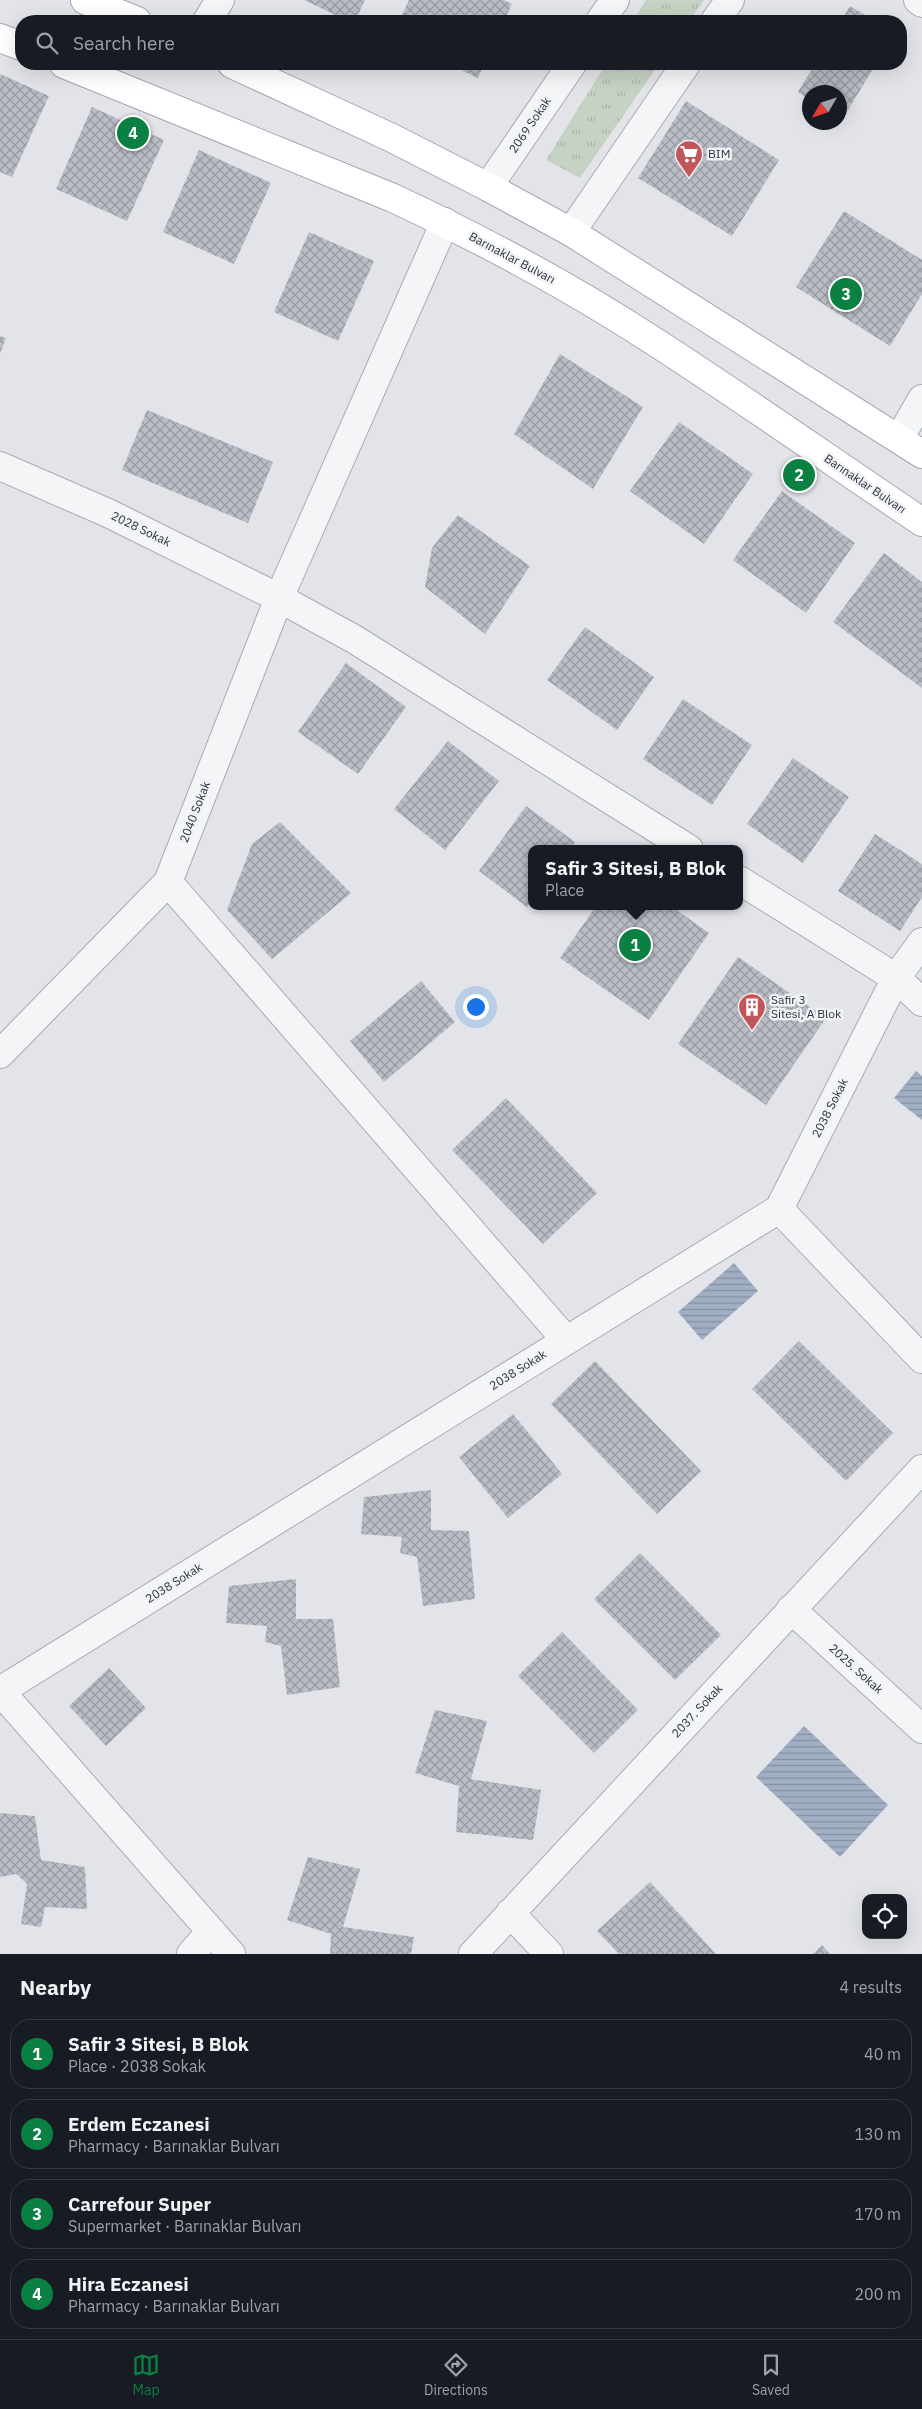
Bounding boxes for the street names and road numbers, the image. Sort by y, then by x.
street label: 2069 Sokak [505,93,554,156]
street label: Barınaklar Bulvarı [467,229,558,287]
street label: Barınaklar Bulvarı [821,451,909,517]
street label: 2028 Sokak [109,508,174,550]
street label: 2040 Sokak [176,778,213,845]
street label: 2038 Sokak [808,1075,851,1140]
street label: 2038 Sokak [486,1346,550,1393]
street label: 2038 Sokak [142,1559,206,1606]
street label: 2025. Sokak [826,1640,887,1697]
street label: 2037. Sokak [668,1680,726,1740]

